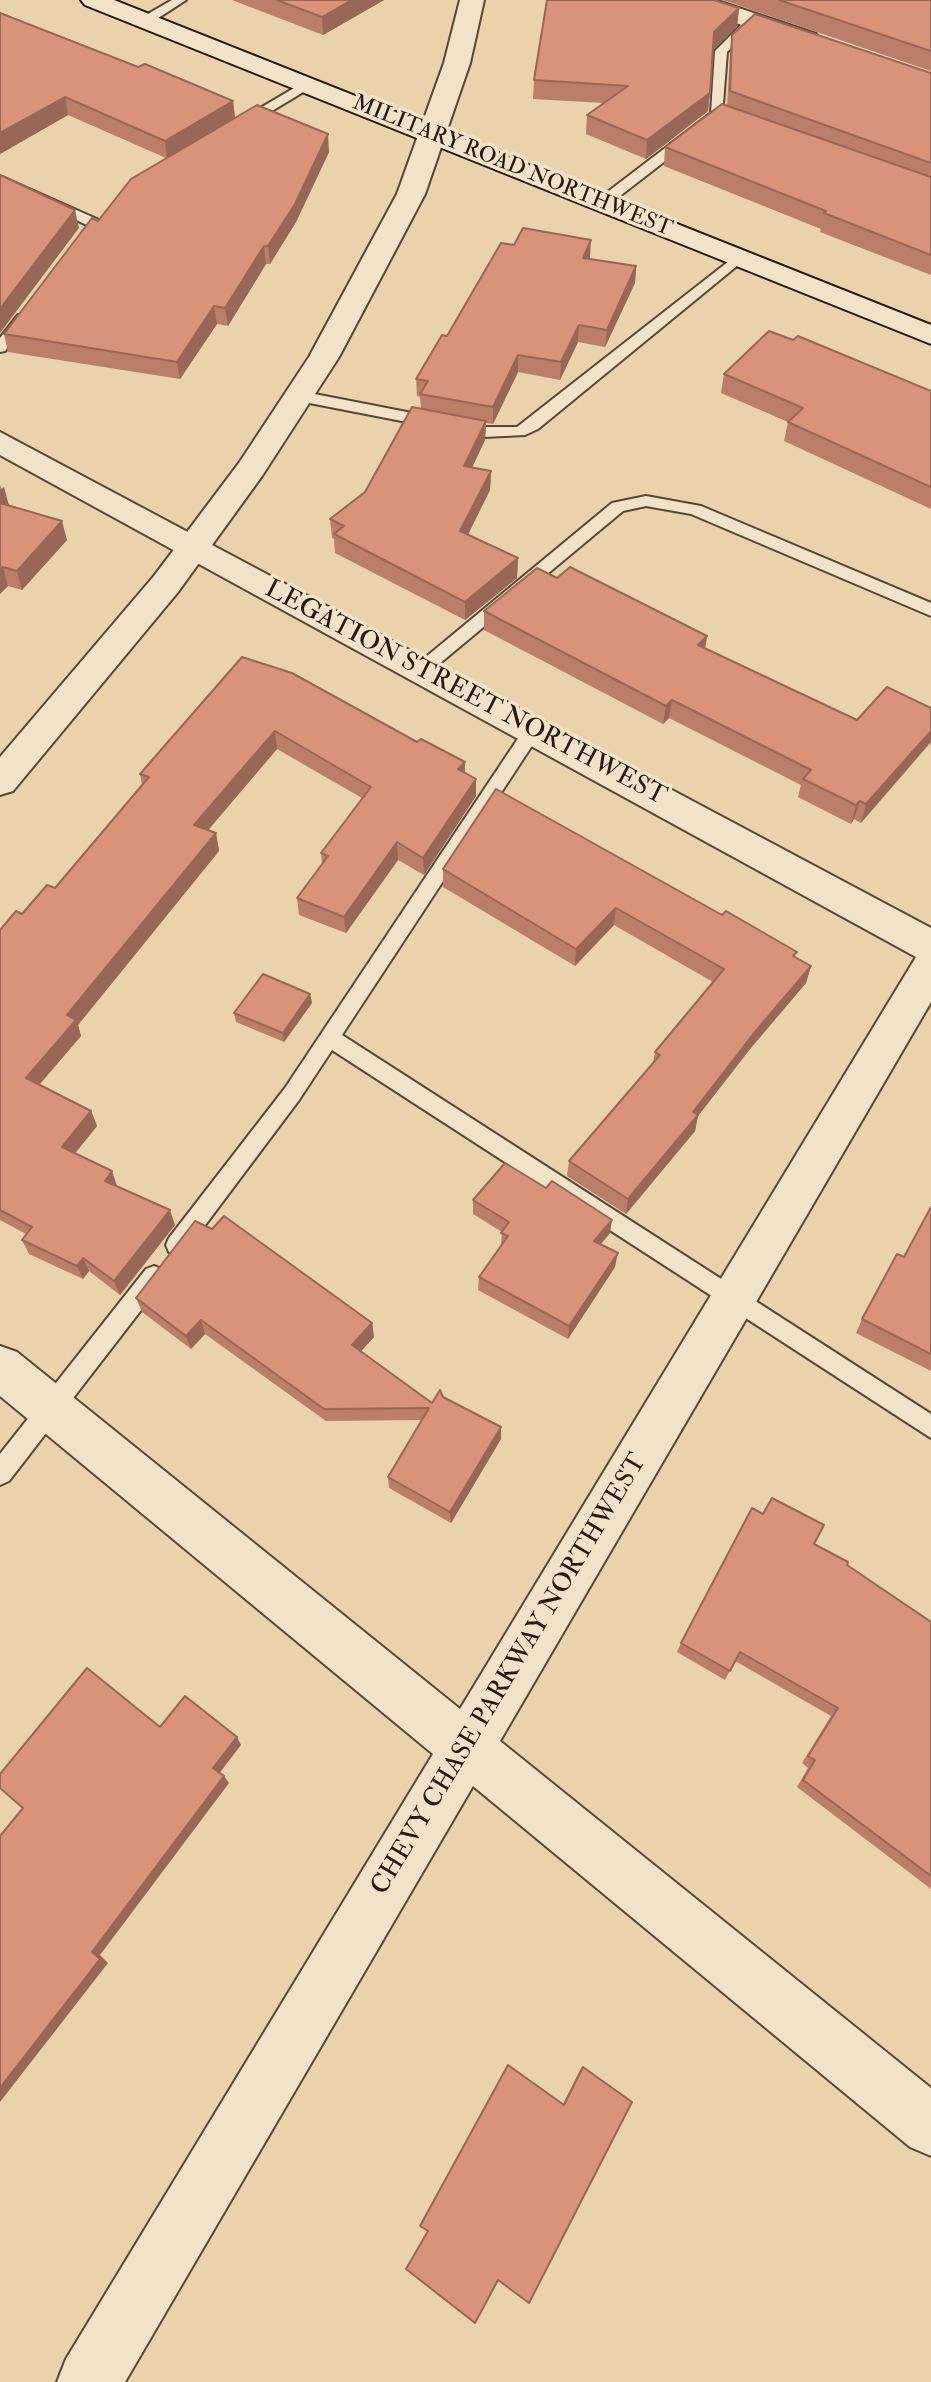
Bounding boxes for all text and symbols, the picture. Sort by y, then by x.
street label: MILITARY ROAD NORTHWEST [348,91,676,243]
street label: LEGATION STREET NORTHWEST [259,575,671,813]
street label: CHEVY CHASE PARKWAY NORTHWEST [366,1449,654,1901]

